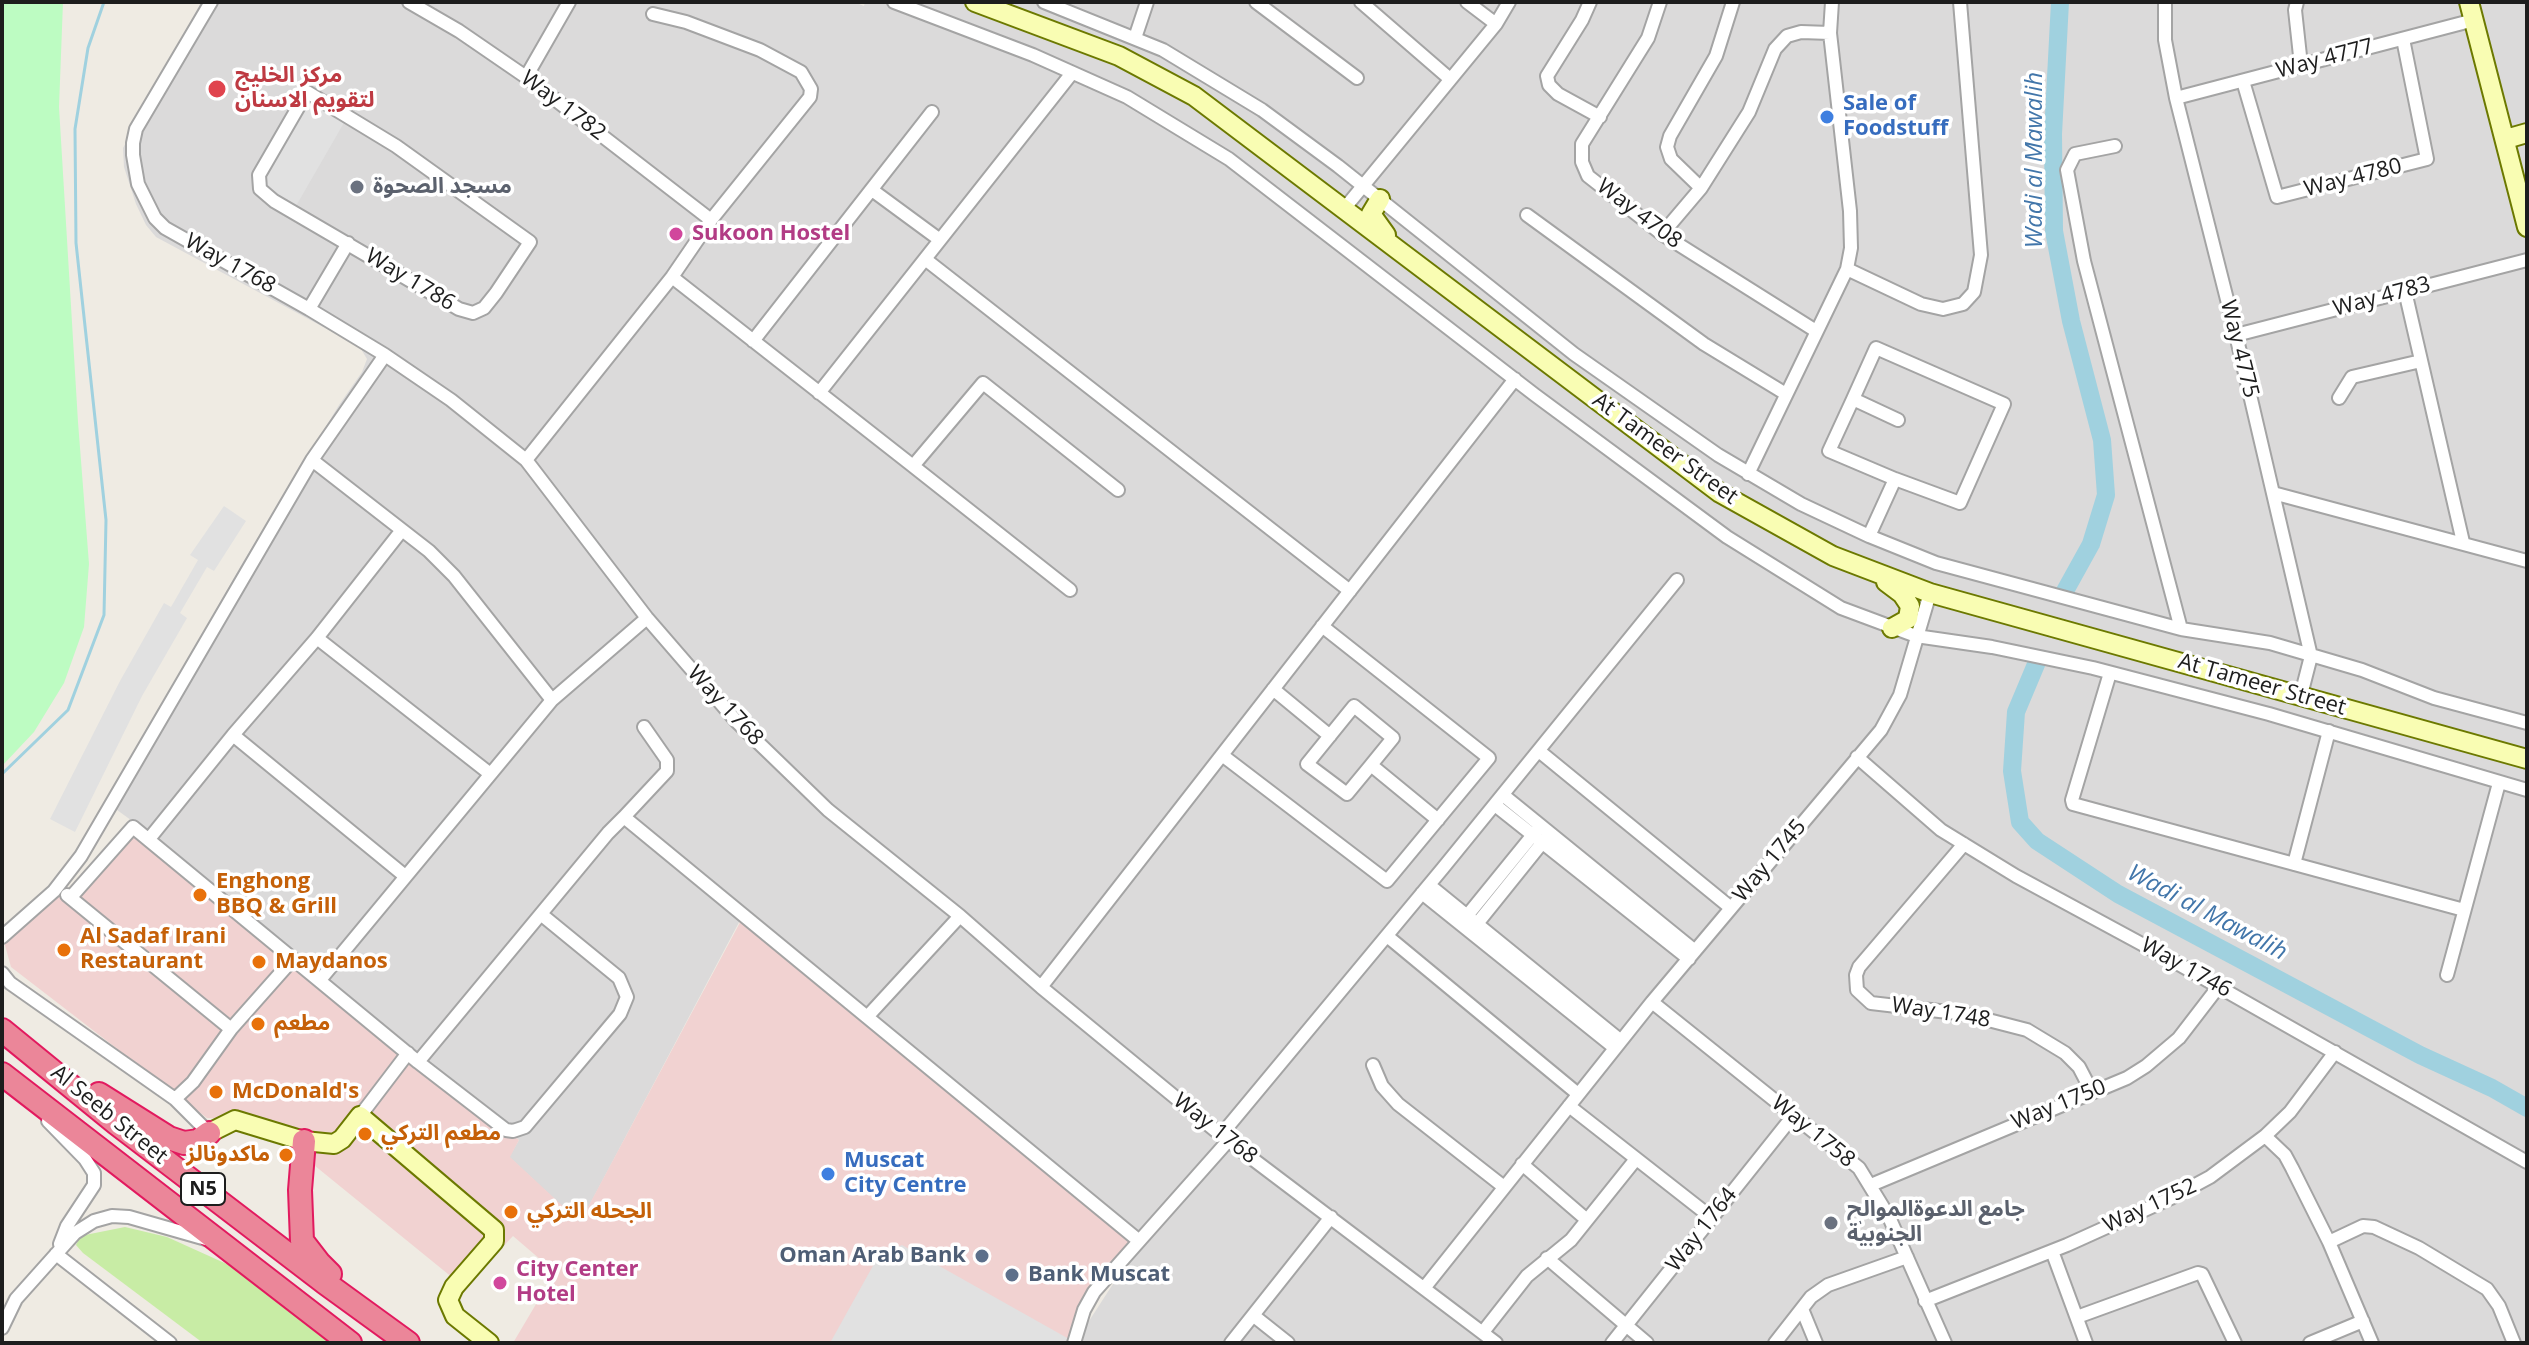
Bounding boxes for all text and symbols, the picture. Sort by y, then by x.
street label: Way 4777 [2273,33,2377,85]
place label: مركز الخليج لتقويم الاسنان [235,63,374,114]
street label: Way 1782 [515,65,611,147]
water label: Wadi al Mawalih [2021,72,2049,248]
marker: مركز الخليج لتقويم الاسنان [206,78,228,100]
place label: Sale of Foodstuff [1843,91,1948,142]
marker: Sale of Foodstuff [1818,108,1836,126]
street label: Way 4780 [2301,153,2405,203]
street label: Way 4708 [1591,173,1687,255]
place label: مسجد الصحوة [373,174,512,200]
marker: مسجد الصحوة [348,178,366,196]
place label: Sukoon Hostel [692,221,850,247]
marker: Sukoon Hostel [667,225,685,243]
street label: Way 1768 [180,228,280,300]
street label: Way 1786 [361,243,459,317]
street label: Way 4783 [2330,271,2434,323]
street label: Way 4775 [2214,297,2264,401]
street label: At Tameer Street [1587,387,1743,511]
street label: At Tameer Street [2175,648,2349,722]
street label: Way 1768 [681,661,769,751]
street label: Way 1745 [1728,814,1812,908]
water label: Wadi al Mawalih [2122,859,2292,967]
place label: Enghong BBQ & Grill [216,869,337,920]
marker: Enghong BBQ & Grill [191,886,209,904]
place label: Al Sadaf Irani Restaurant [80,924,226,976]
street label: Way 1746 [2136,932,2236,1004]
marker: Al Sadaf Irani Restaurant [55,941,73,959]
place label: Maydanos [275,949,388,975]
marker: Maydanos [250,953,268,971]
street label: Way 1748 [1890,992,1992,1034]
place label: مطعم [274,1011,330,1037]
marker: مطعم [249,1015,267,1033]
street label: Al Seeb Street [45,1060,173,1170]
street label: Way 1750 [2008,1074,2110,1136]
place label: McDonald's [232,1079,359,1105]
marker: McDonald's [207,1083,225,1101]
street label: Way 1768 [1168,1088,1262,1170]
street label: Way 1758 [1766,1090,1860,1174]
place label: مطعم التركي [381,1121,501,1147]
marker: مطعم التركي [356,1125,374,1143]
place label: ماكدونالز [186,1142,270,1168]
marker: ماكدونالز [277,1146,295,1164]
place label: Muscat City Centre [844,1148,967,1200]
marker: Muscat City Centre [819,1165,837,1183]
road number: N5 [181,1173,225,1205]
street label: Way 1752 [2099,1173,2201,1239]
street label: Way 1764 [1661,1183,1743,1277]
place label: جامع الدعوةالموالح الجنوبية [1847,1197,2025,1248]
place label: الجحله التركي [527,1199,652,1225]
marker: الجحله التركي [502,1203,520,1221]
marker: جامع الدعوةالموالح الجنوبية [1822,1214,1840,1232]
place label: Oman Arab Bank [779,1243,966,1269]
marker: Oman Arab Bank [973,1247,991,1265]
place label: City Center Hotel [516,1257,639,1308]
place label: Bank Muscat [1028,1262,1170,1288]
marker: Bank Muscat [1003,1266,1021,1284]
marker: City Center Hotel [491,1274,509,1292]

